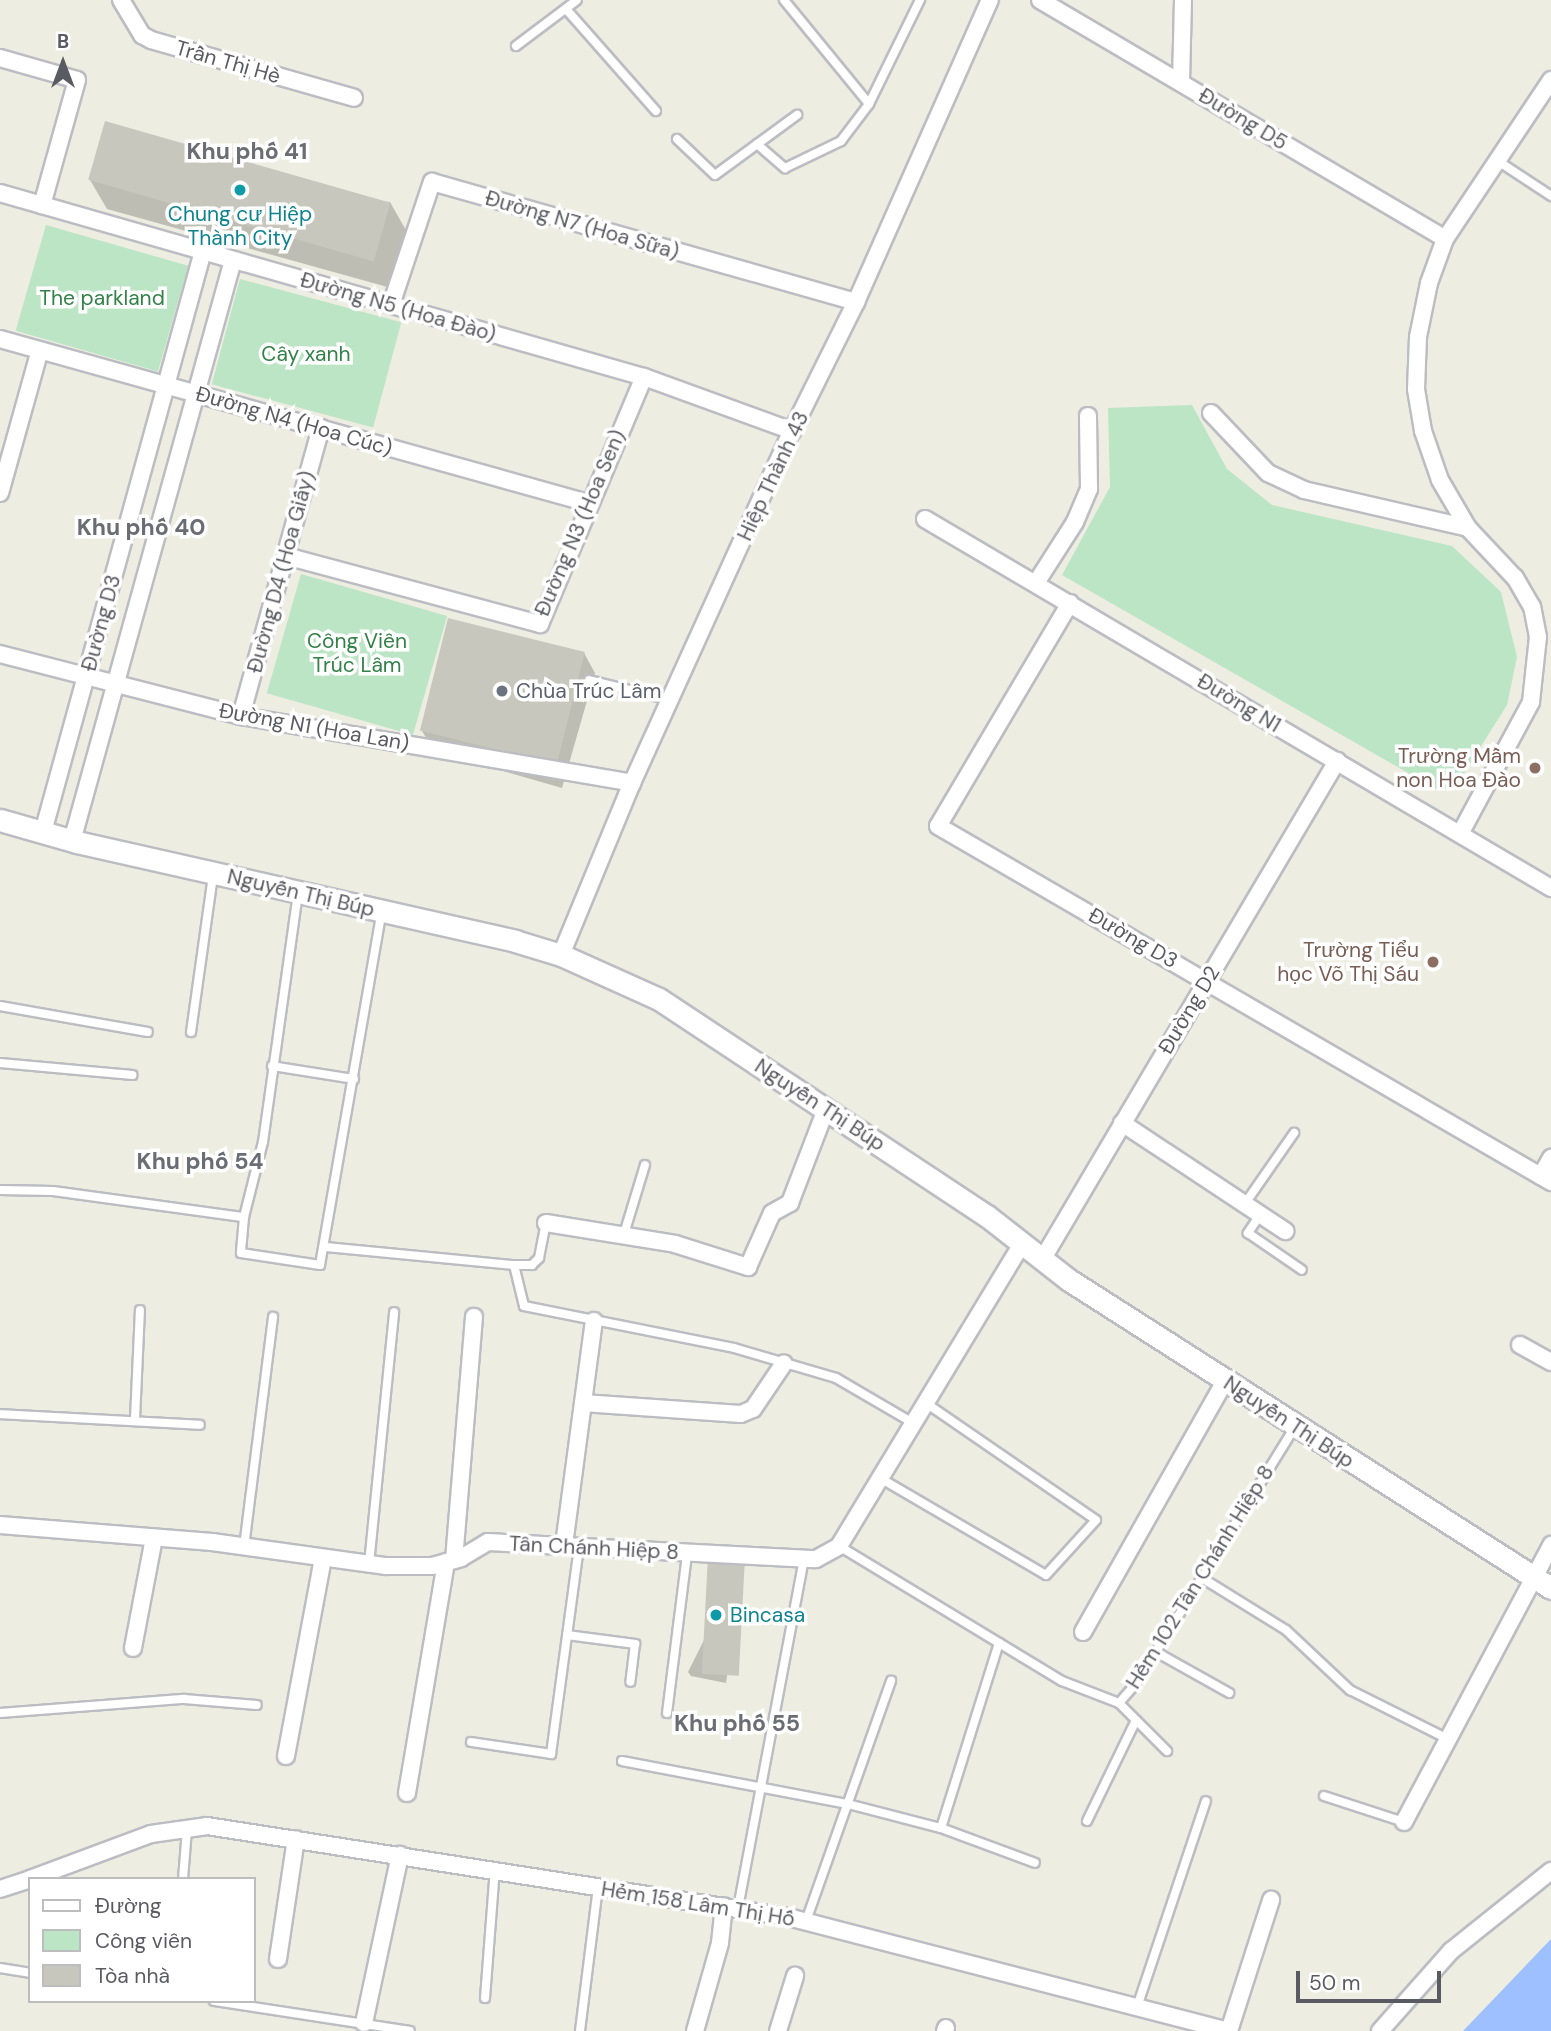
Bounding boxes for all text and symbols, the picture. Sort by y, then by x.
north arrow [28,28,98,98]
text: B [57,29,69,54]
street label: Trần Thị Hè [173,35,283,89]
street label: Đường D5 [1194,83,1292,155]
district label: Khu phố 41 [187,137,307,165]
marker: Chung cư Hiệp Thành City [232,182,248,198]
street label: Đường N7 (Hoa Sữa) [482,185,682,265]
place label: Chung cư Hiệp Thành City [168,201,312,251]
street label: Đường N5 (Hoa Đào) [297,267,499,347]
park label: The parkland [39,285,165,311]
park label: Cây xanh [261,341,351,367]
street label: Đường N4 (Hoa Cúc) [193,381,395,461]
street label: Hiệp Thành 43 [732,407,814,545]
street label: Đường N3 (Hoa Sen) [529,426,631,620]
street label: Đường D4 (Hoa Giấy) [242,468,320,676]
district label: Khu phố 40 [77,513,205,541]
street label: Đường D3 [76,572,126,674]
park label: Công Viên Trúc Lâm [307,628,407,678]
street label: Đường N1 [1193,668,1285,738]
place label: Chùa Trúc Lâm [516,678,661,704]
marker: Chùa Trúc Lâm [494,683,510,699]
street label: Đường N1 (Hoa Lan) [217,698,411,756]
place label: Trường Mầm non Hoa Đào [1396,743,1521,793]
marker: Trường Mầm non Hoa Đào [1527,760,1543,776]
street label: Nguyễn Thị Búp [225,864,377,922]
street label: Đường D3 [1084,902,1182,974]
place label: Trường Tiểu học Võ Thị Sáu [1277,937,1419,987]
marker: Trường Tiểu học Võ Thị Sáu [1425,954,1441,970]
street label: Đường D2 [1153,961,1225,1059]
street label: Nguyễn Thị Búp [750,1053,890,1157]
district label: Khu phố 54 [137,1147,263,1175]
street label: Nguyễn Thị Búp [1219,1370,1359,1474]
street label: Hẻm 102 Tân Chánh Hiệp 8 [1121,1461,1279,1693]
street label: Tân Chánh Hiệp 8 [508,1531,680,1565]
place label: Bincasa [730,1602,805,1628]
marker: Bincasa [708,1607,724,1623]
district label: Khu phố 55 [674,1709,800,1737]
street label: Hẻm 158 Lâm Thị Hố [599,1876,797,1932]
legend [28,1877,256,2003]
text: Đường [95,1892,162,1920]
text: Công viên [95,1927,192,1955]
scale bar [1299,1958,1444,2002]
text: Tòa nhà [95,1962,170,1990]
text: 50 m [1309,1969,1360,1997]

